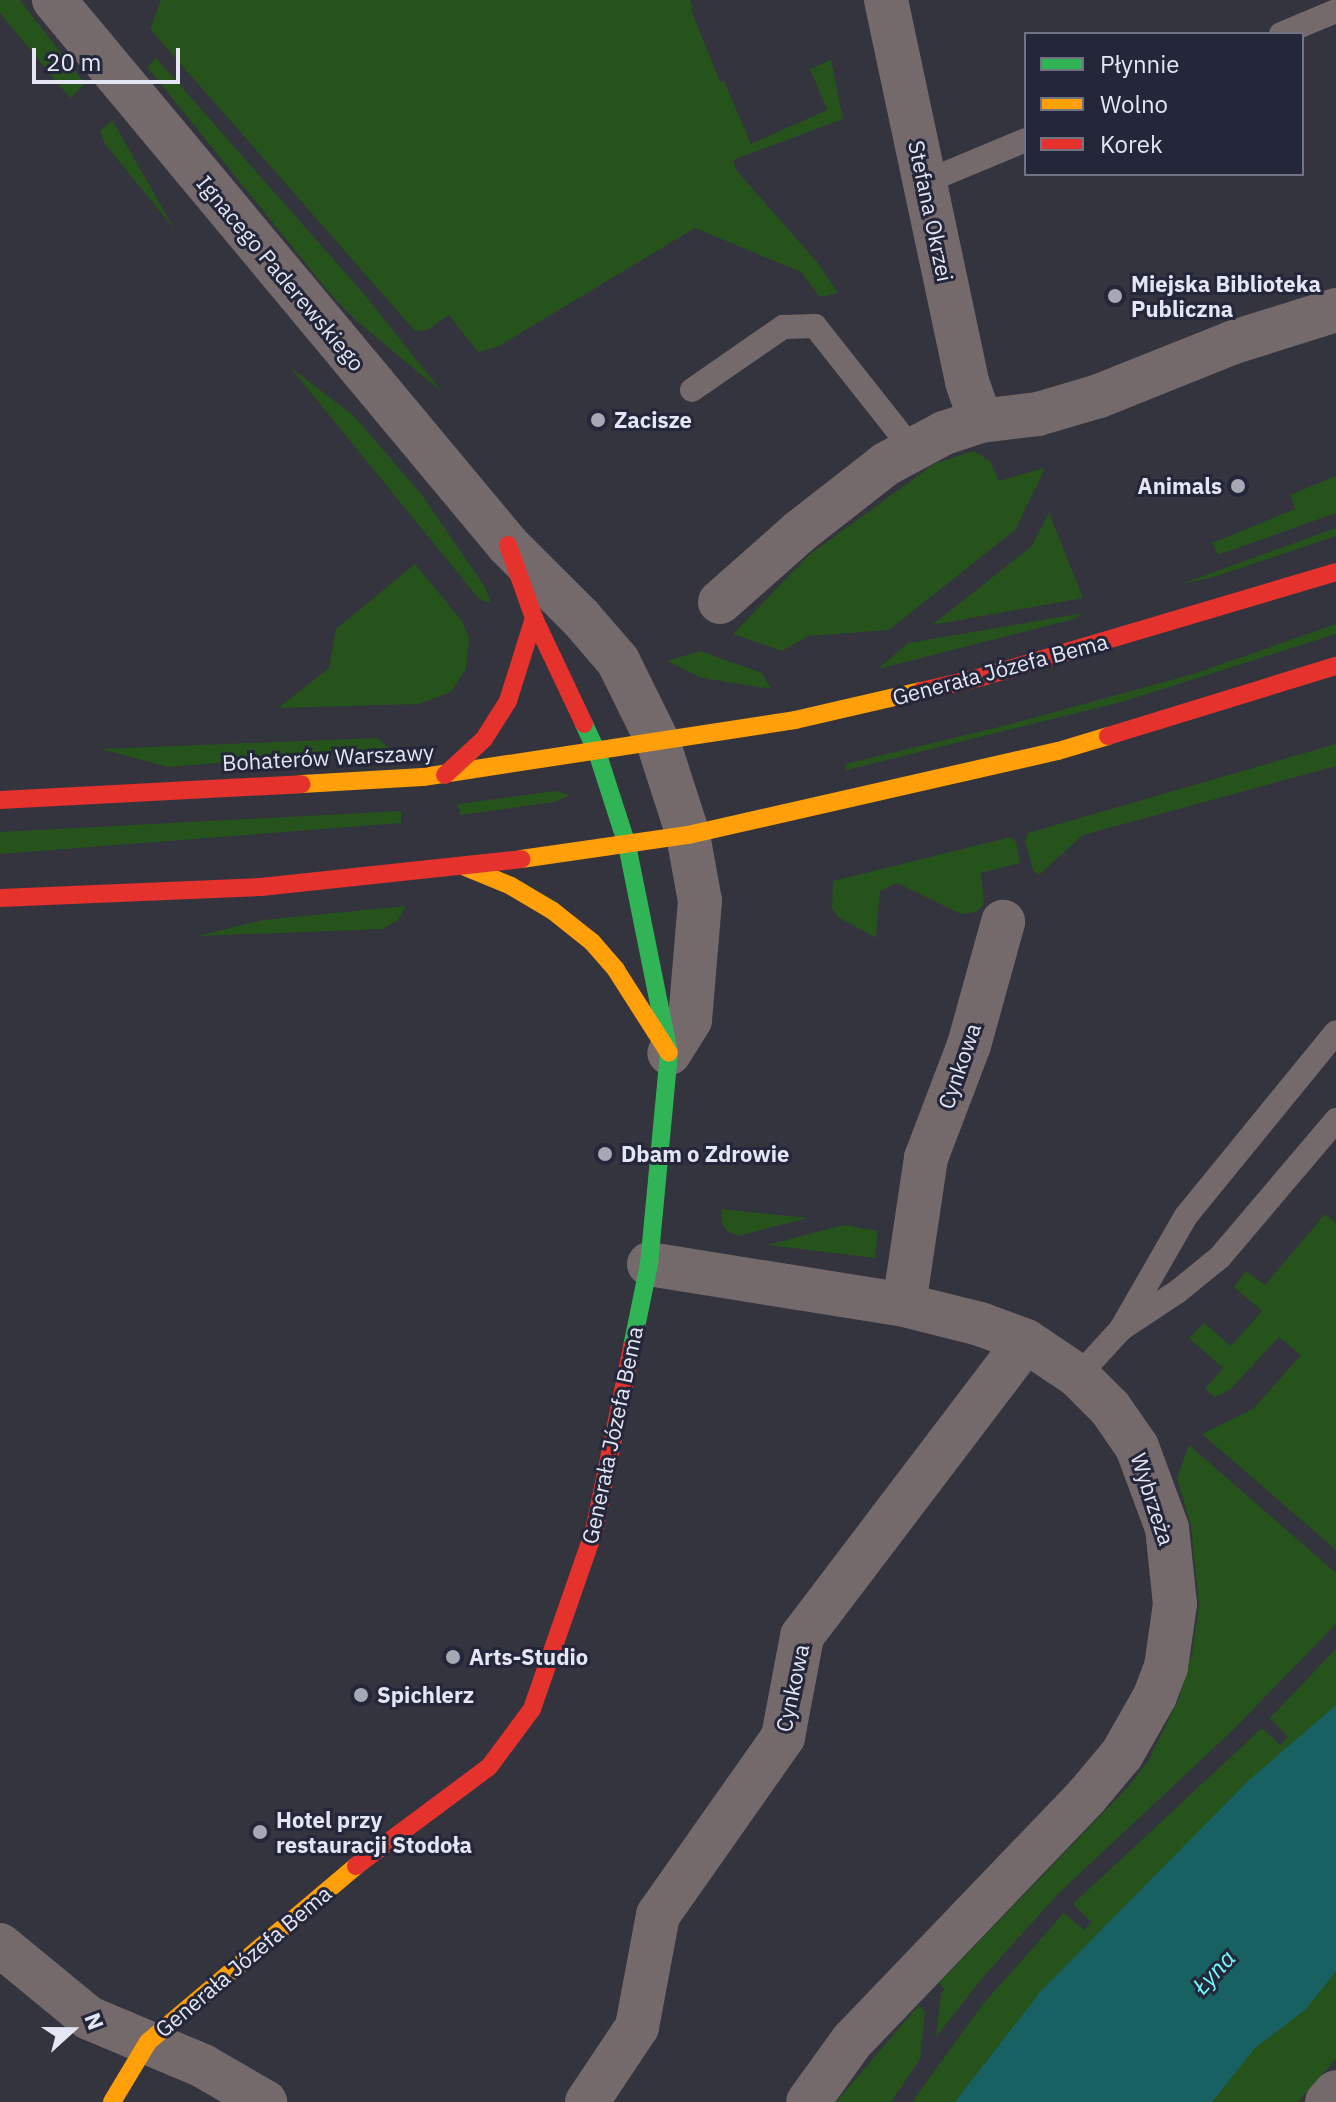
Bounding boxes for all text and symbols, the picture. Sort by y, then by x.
scale bar [36,32,184,82]
legend [1024,32,1304,176]
text: 20 m [46,46,101,78]
text: Płynnie [1100,48,1179,80]
text: Wolno [1100,88,1168,120]
text: Korek [1100,128,1163,160]
street label: Stefana Okrzei [903,138,959,284]
street label: Ignacego Paderewskiego [192,170,370,376]
place label: Miejska Biblioteka Publiczna [1131,270,1321,322]
marker: Miejska Biblioteka Publiczna [1106,287,1124,305]
place label: Zacisze [614,407,692,433]
marker: Zacisze [589,411,607,429]
place label: Animals [1138,473,1222,499]
marker: Animals [1229,477,1247,495]
street label: Generała Józefa Bema [890,628,1110,710]
street label: Bohaterów Warszawy [221,738,435,776]
street label: Cynkowa [932,1020,986,1112]
place label: Dbam o Zdrowie [621,1141,789,1167]
marker: Dbam o Zdrowie [596,1145,614,1163]
street label: Generała Józefa Bema [576,1324,648,1546]
street label: Wybrzeża [1126,1450,1180,1548]
street label: Cynkowa [770,1642,814,1734]
place label: Arts-Studio [469,1644,588,1670]
marker: Arts-Studio [444,1648,462,1666]
place label: Spichlerz [377,1682,474,1708]
marker: Spichlerz [352,1686,370,1704]
place label: Hotel przy restauracji Stodoła [276,1806,472,1858]
marker: Hotel przy restauracji Stodoła [251,1823,269,1841]
street label: Generała Józefa Bema [150,1880,336,2042]
water label: Łyna [1186,1944,1242,2000]
north arrow [32,1990,112,2070]
text: N [78,2009,111,2034]

